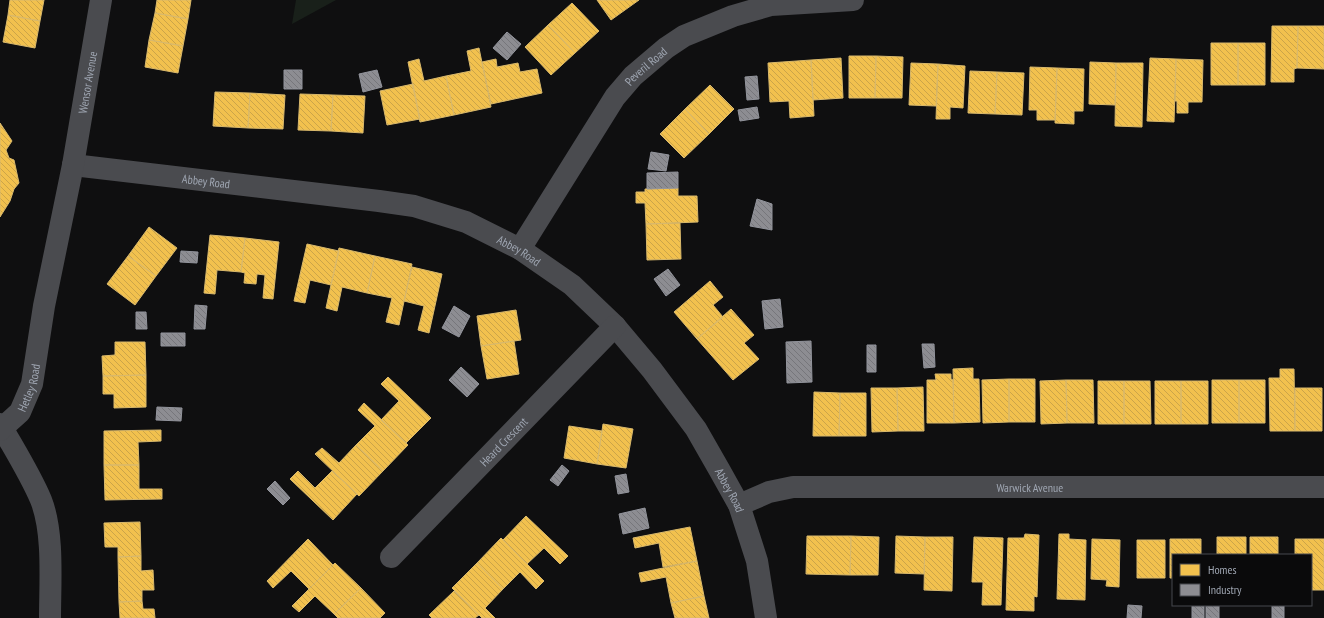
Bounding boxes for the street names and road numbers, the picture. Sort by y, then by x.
street label: Peveril Road [621,43,670,88]
street label: Wensor Avenue [74,50,100,115]
street label: Abbey Road [181,170,231,191]
street label: Abbey Road [495,231,544,269]
street label: Hetley Road [14,363,43,414]
street label: Heard Crescent [476,413,531,469]
street label: Abbey Road [712,465,748,514]
street label: Warwick Avenue [996,480,1063,495]

